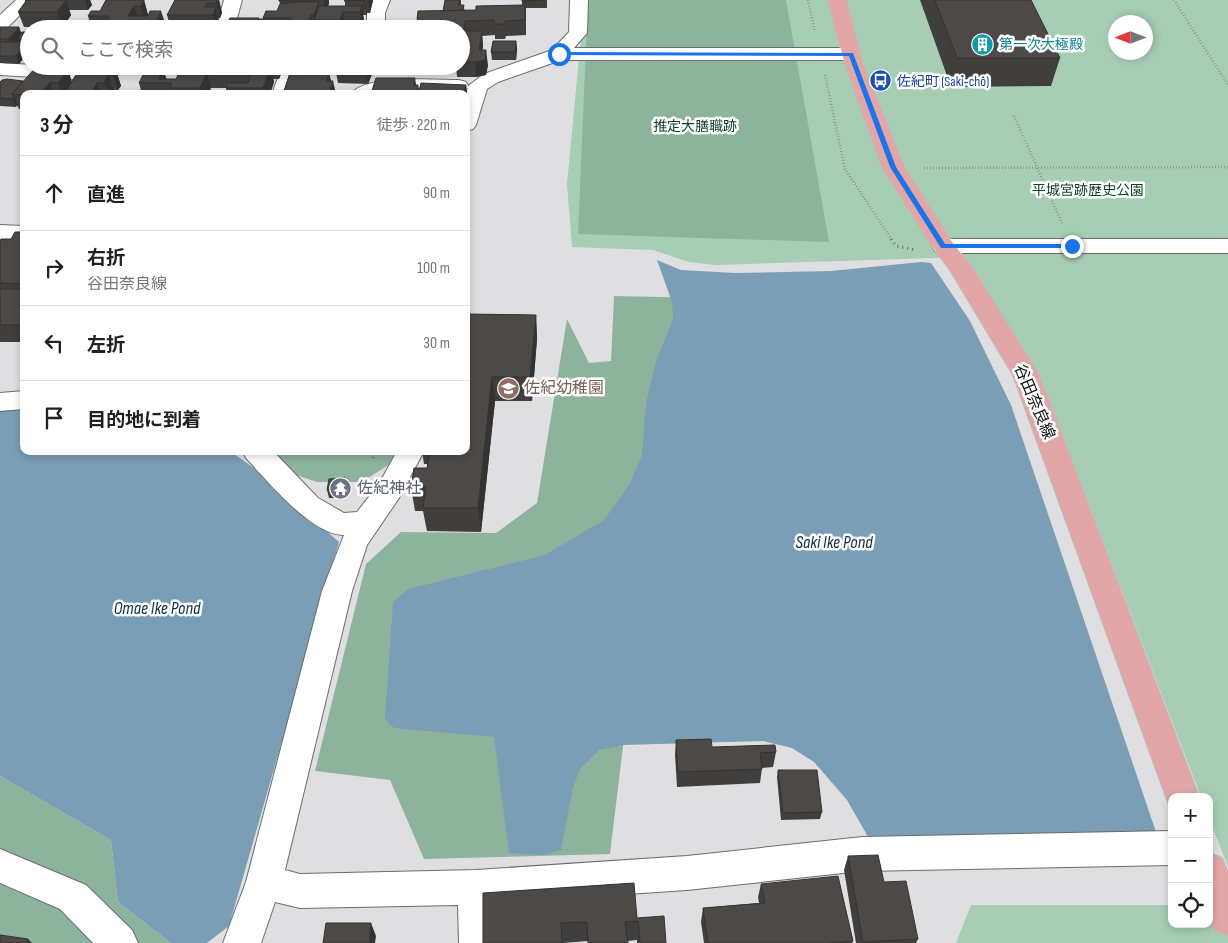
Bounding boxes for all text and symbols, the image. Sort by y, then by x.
north arrow [1108,15,1153,60]
search box [20,20,470,75]
building icon: 第一次大極殿 [971,32,995,56]
icon: search [38,34,66,62]
place label: 第一次大極殿 [999,36,1083,53]
text: ここで検索 [78,39,173,62]
route start [548,43,571,66]
bus stop icon: 佐紀町 (Saki-chō) [869,69,893,93]
place label: 佐紀町 (Saki-chō) [897,73,989,90]
text: 3 分 [40,113,74,138]
text: 徒歩 · 220 m [377,116,450,135]
park label: 推定大膳職跡 [653,118,737,135]
icon: ahead [40,179,68,207]
park label: 平城宮跡歴史公園 [1032,182,1144,199]
text: 直進 [87,184,125,207]
text: 90 m [423,184,450,203]
route end [1061,235,1084,258]
text: 右折 [87,247,125,270]
icon: right [40,254,68,282]
text: 100 m [417,259,450,278]
text: 谷田奈良線 [87,275,167,294]
icon: left [40,329,68,357]
text: 左折 [87,334,125,357]
text: 30 m [423,334,450,353]
street label: 谷田奈良線 [1010,361,1058,443]
school or university icon: 佐紀幼稚園 [496,376,520,400]
place label: 佐紀幼稚園 [524,379,604,398]
icon: arrive [40,404,68,432]
text: 目的地に到着 [87,409,201,432]
temple icon: 佐紀神社 [329,476,353,500]
place label: 佐紀神社 [357,479,421,498]
water label: Saki Ike Pond [795,532,873,553]
water label: Omae Ike Pond [114,598,201,619]
map controls [1168,793,1213,928]
button: + [1168,793,1213,838]
button: − [1168,838,1213,883]
button: locate [1168,883,1213,928]

